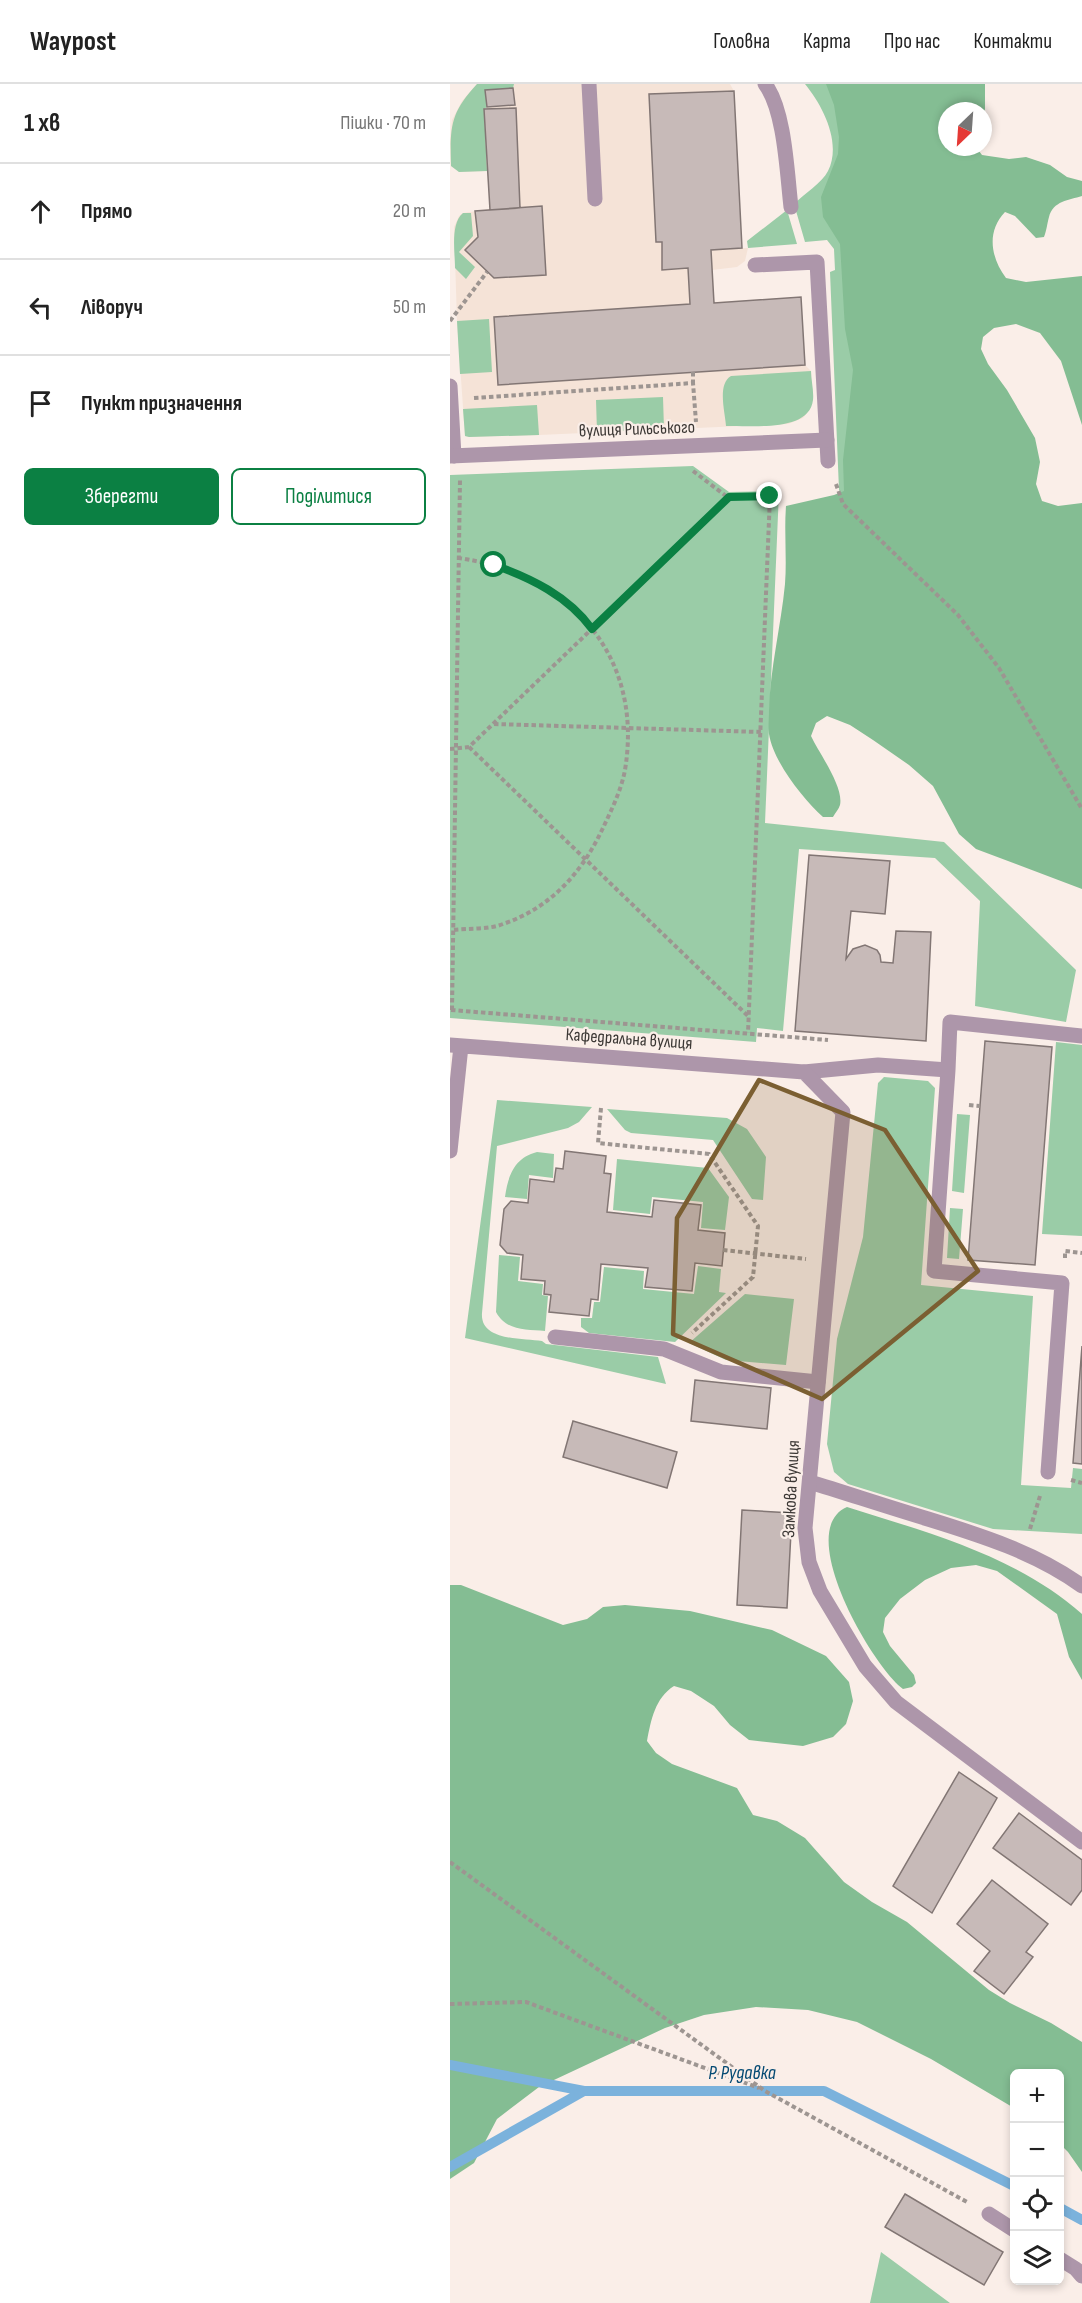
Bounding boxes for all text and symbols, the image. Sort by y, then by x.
text: Waypost [30,25,116,58]
text: Головна [713,29,770,54]
text: Карта [803,29,851,54]
text: Про нас [884,29,940,54]
text: Контакти [973,29,1052,54]
north arrow [938,102,992,156]
text: 1 хв [24,108,60,139]
text: Пішки · 70 m [340,111,426,135]
icon: ahead [24,195,57,228]
text: Прямо [81,198,132,225]
text: 20 m [393,199,426,223]
icon: left [24,291,57,324]
text: Ліворуч [81,294,143,321]
text: 50 m [393,295,426,319]
icon: arrive [24,387,57,420]
text: Пункт призначення [81,390,242,417]
street label: вулиця Рильського [578,416,696,442]
button: Зберегти [24,468,219,525]
button: Поділитися [231,468,426,525]
route end [756,482,782,508]
route start [480,551,506,577]
street label: Кафедральна вулиця [565,1024,693,1054]
street label: Замкова вулиця [778,1440,804,1538]
water label: Р. Рудавка [708,2061,776,2085]
map controls [1010,2069,1064,2285]
button: + [1010,2069,1064,2123]
button: − [1010,2123,1064,2177]
button: locate [1010,2177,1064,2231]
button: layers [1010,2231,1064,2285]

